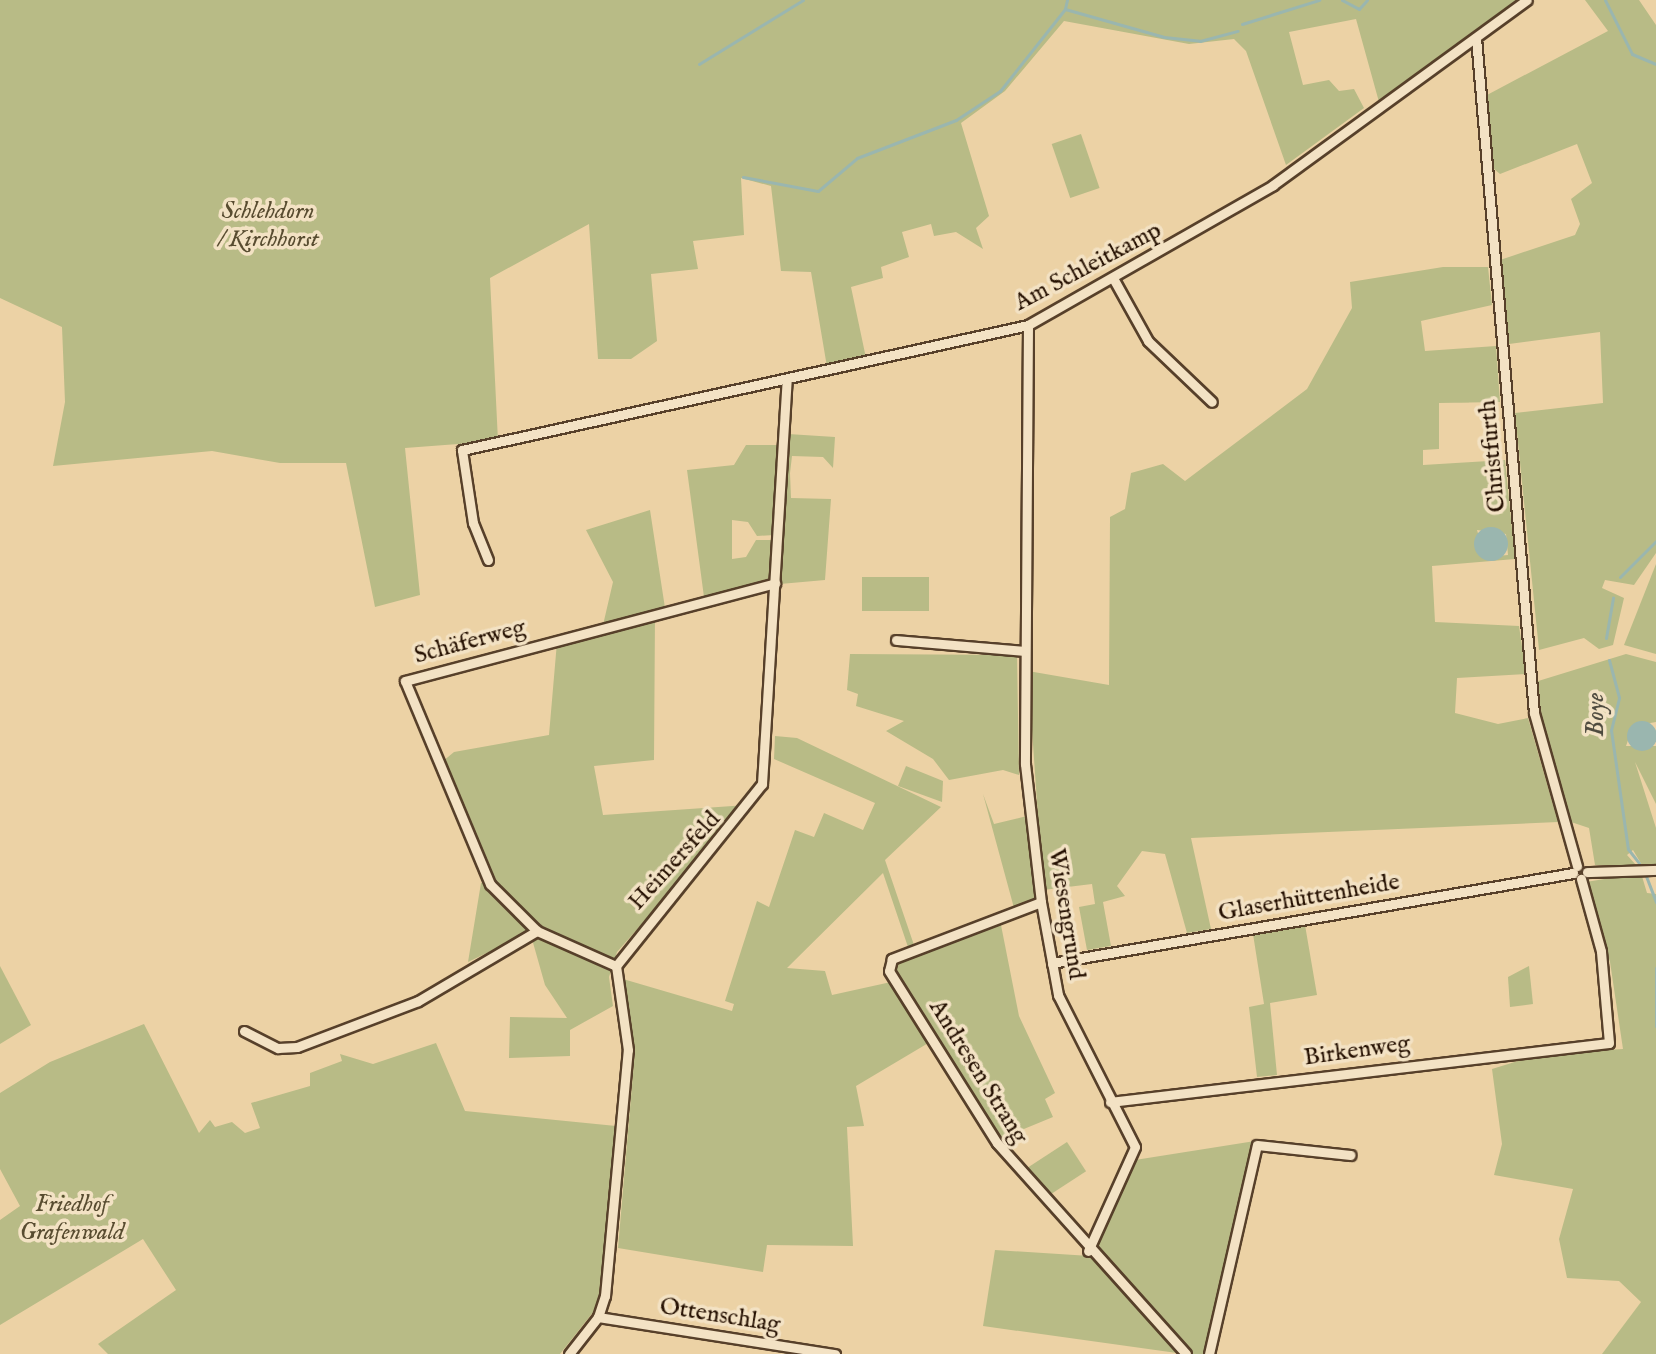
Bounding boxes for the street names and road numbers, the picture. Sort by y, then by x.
street label: Am Schleitkamp [1010,216,1166,318]
street label: Christfurth [1474,399,1512,513]
street label: Schäferweg [411,613,529,671]
street label: Heimersfeld [623,806,727,916]
street label: Wiesengrund [1041,846,1091,982]
street label: Glaserhüttenheide [1216,868,1402,928]
street label: Andresen Strang [922,995,1034,1149]
street label: Birkenweg [1302,1029,1412,1073]
street label: Ottenschlag [658,1292,782,1340]

